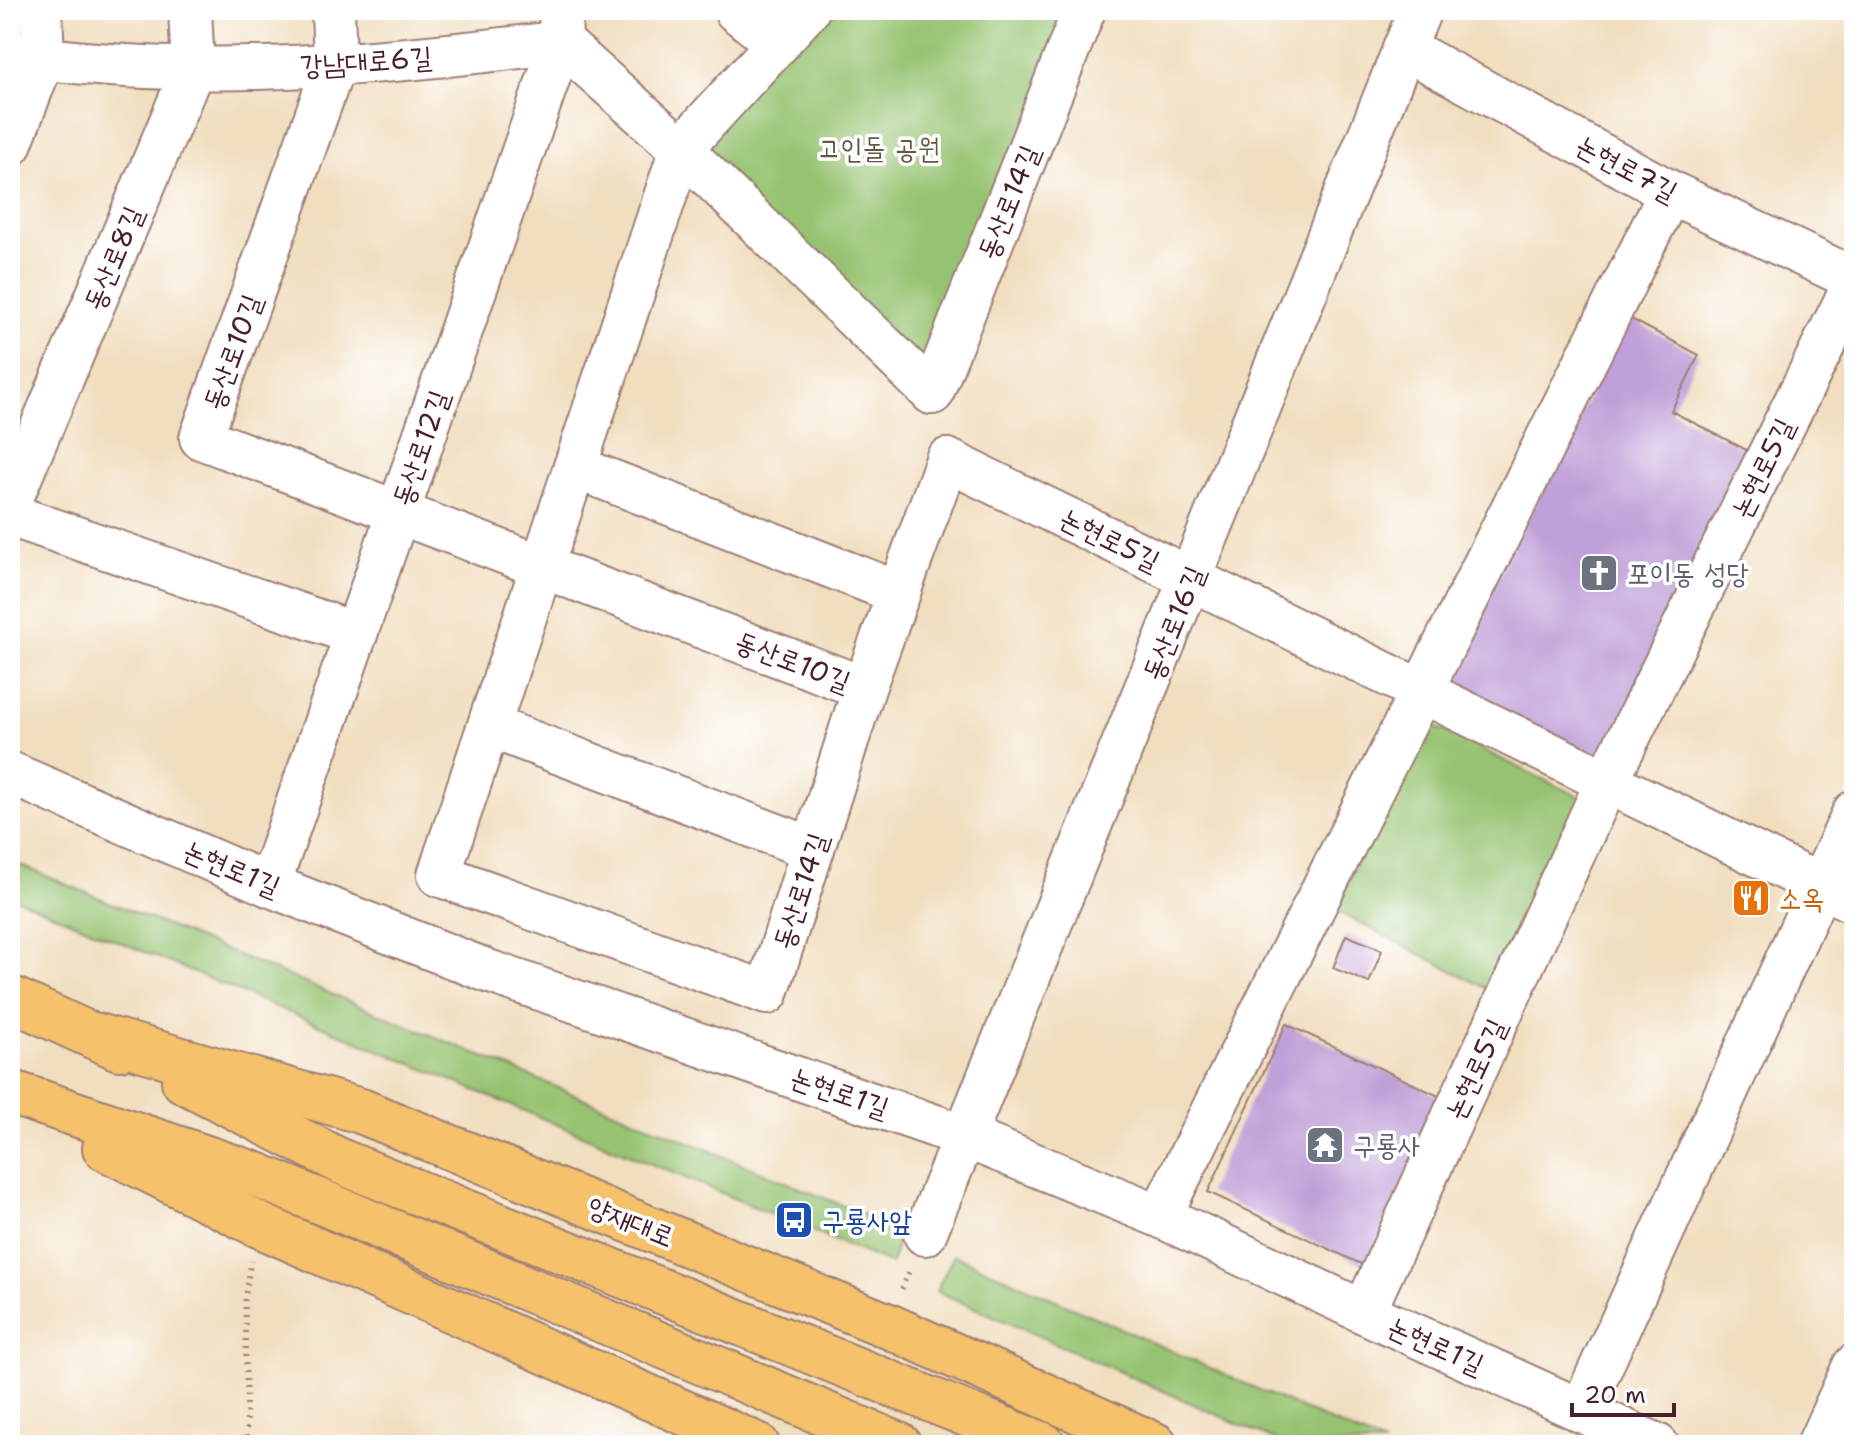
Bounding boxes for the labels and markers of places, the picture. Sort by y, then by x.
church icon: 포이동 성당 [1578,552,1620,594]
place label: 포이동 성당 [1627,554,1749,592]
restaurant icon: 소옥 [1730,877,1772,919]
place label: 소옥 [1779,879,1824,917]
temple icon: 구룡사 [1304,1124,1346,1166]
place label: 구룡사 [1353,1126,1421,1164]
bus stop icon: 구룡사앞 [773,1199,815,1241]
place label: 구룡사앞 [822,1201,912,1239]

